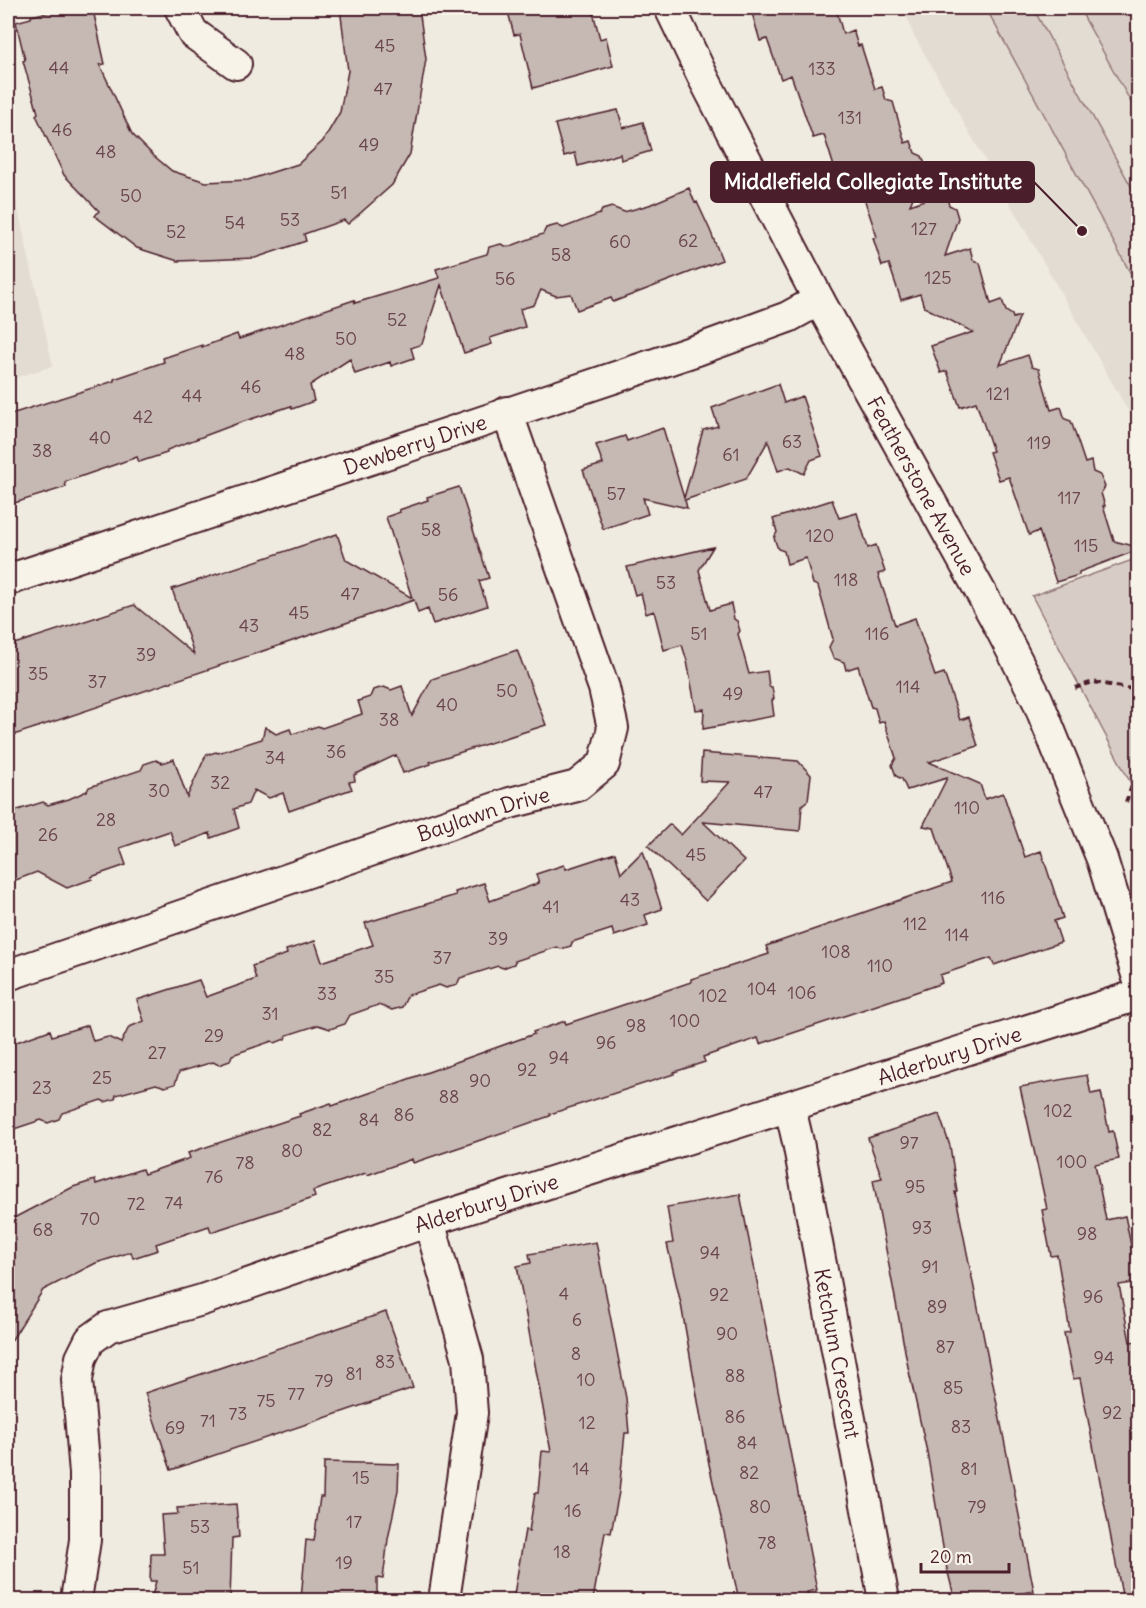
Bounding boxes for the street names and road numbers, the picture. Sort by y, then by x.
street label: Featherstone Avenue [861,391,982,580]
street label: Dewberry Drive [340,408,490,481]
street label: Baylawn Drive [413,780,552,847]
street label: Alderbury Drive [874,1020,1025,1091]
street label: Alderbury Drive [411,1167,562,1239]
street label: Ketchum Crescent [809,1266,867,1441]

